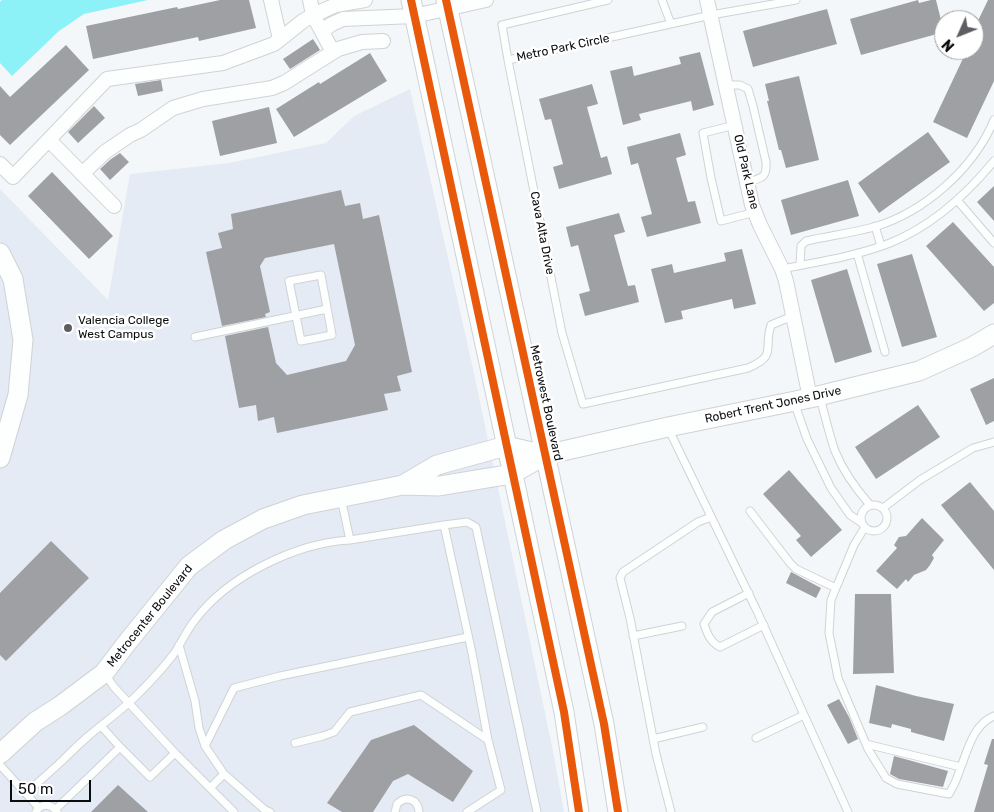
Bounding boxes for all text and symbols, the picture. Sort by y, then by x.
north arrow [934,10,984,60]
street label: Metro Park Circle [515,31,611,65]
text: N [939,36,958,55]
street label: Old Park Lane [730,133,762,211]
street label: Cava Alta Drive [527,190,557,276]
place label: Valencia College West Campus [78,314,169,342]
marker: Valencia College West Campus [62,322,74,334]
street label: Metrowest Boulevard [527,344,565,462]
street label: Robert Trent Jones Drive [703,383,843,427]
street label: Metrocenter Boulevard [104,562,196,670]
scale bar [12,770,94,802]
text: 50 m [18,780,53,798]

